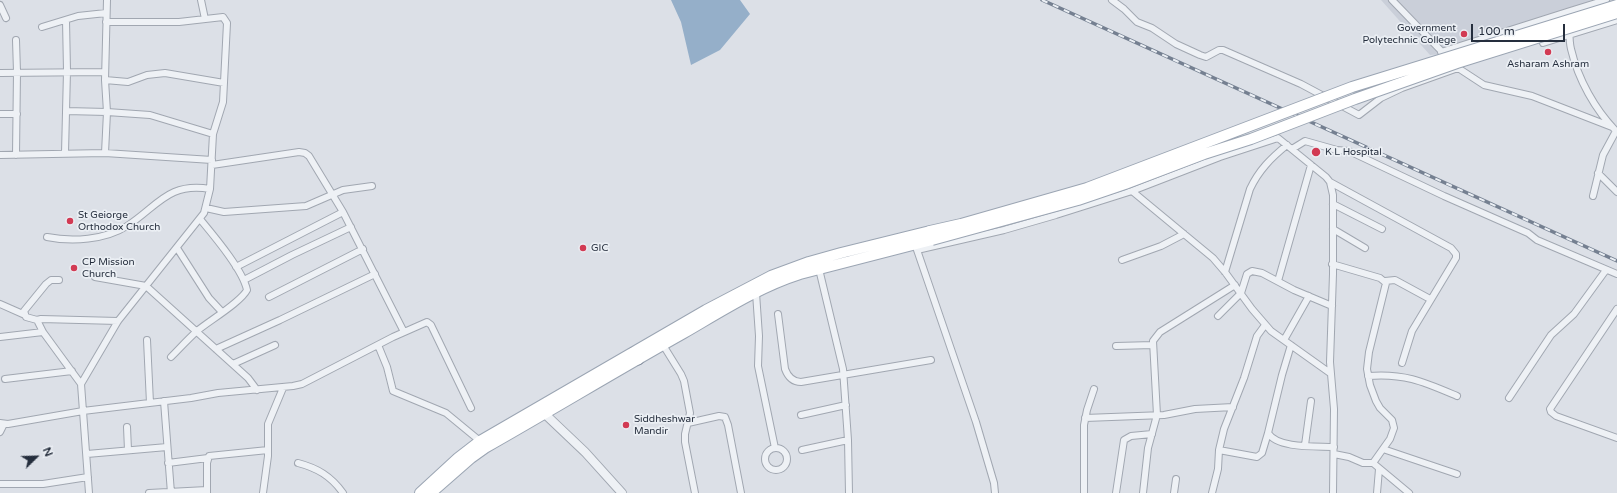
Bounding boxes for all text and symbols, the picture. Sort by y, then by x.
scale bar [1473,16,1567,42]
place label: Government Polytechnic College [1362,22,1456,46]
text: 100 m [1478,24,1515,38]
marker: Government Polytechnic College [1459,29,1469,39]
marker: Asharam Ashram [1543,47,1553,57]
place label: Asharam Ashram [1507,58,1589,70]
marker: K L Hospital [1310,146,1322,158]
place label: K L Hospital [1325,146,1382,158]
place label: St Geiorge Orthodox Church [78,209,160,232]
marker: St Geiorge Orthodox Church [65,216,75,226]
place label: GIC [591,242,608,254]
marker: GIC [578,243,588,253]
place label: CP Mission Church [82,256,135,280]
marker: CP Mission Church [69,263,79,273]
place label: Siddheshwar Mandir [634,413,695,436]
marker: Siddheshwar Mandir [621,420,631,430]
north arrow [16,437,56,477]
text: N [40,446,55,459]

